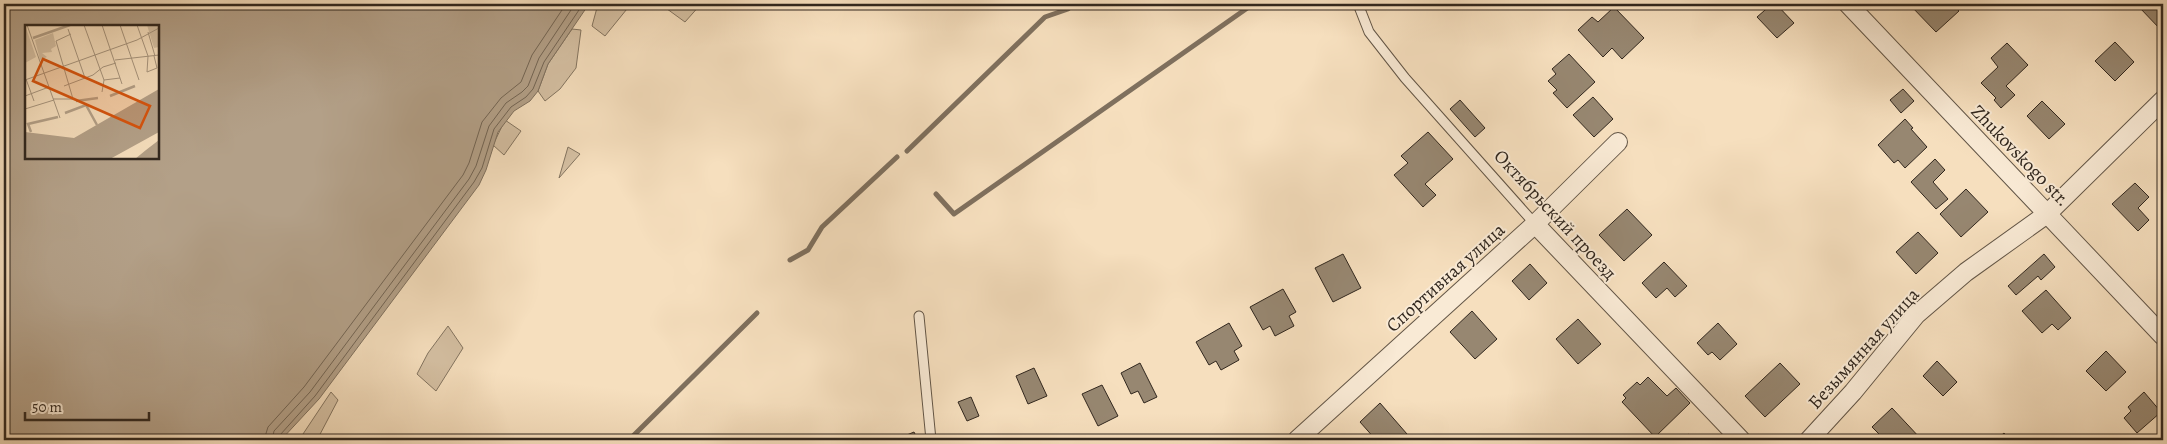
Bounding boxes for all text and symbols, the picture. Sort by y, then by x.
inset map [25,25,159,159]
street label: Zhukovskogo str. [1965,99,2076,212]
street label: Октябрьский проезд [1488,144,1623,286]
street label: Спортивная улица [1381,217,1511,338]
street label: Безымянная улица [1802,282,1925,415]
scale bar [25,389,149,421]
text: 50 m [32,397,62,417]

